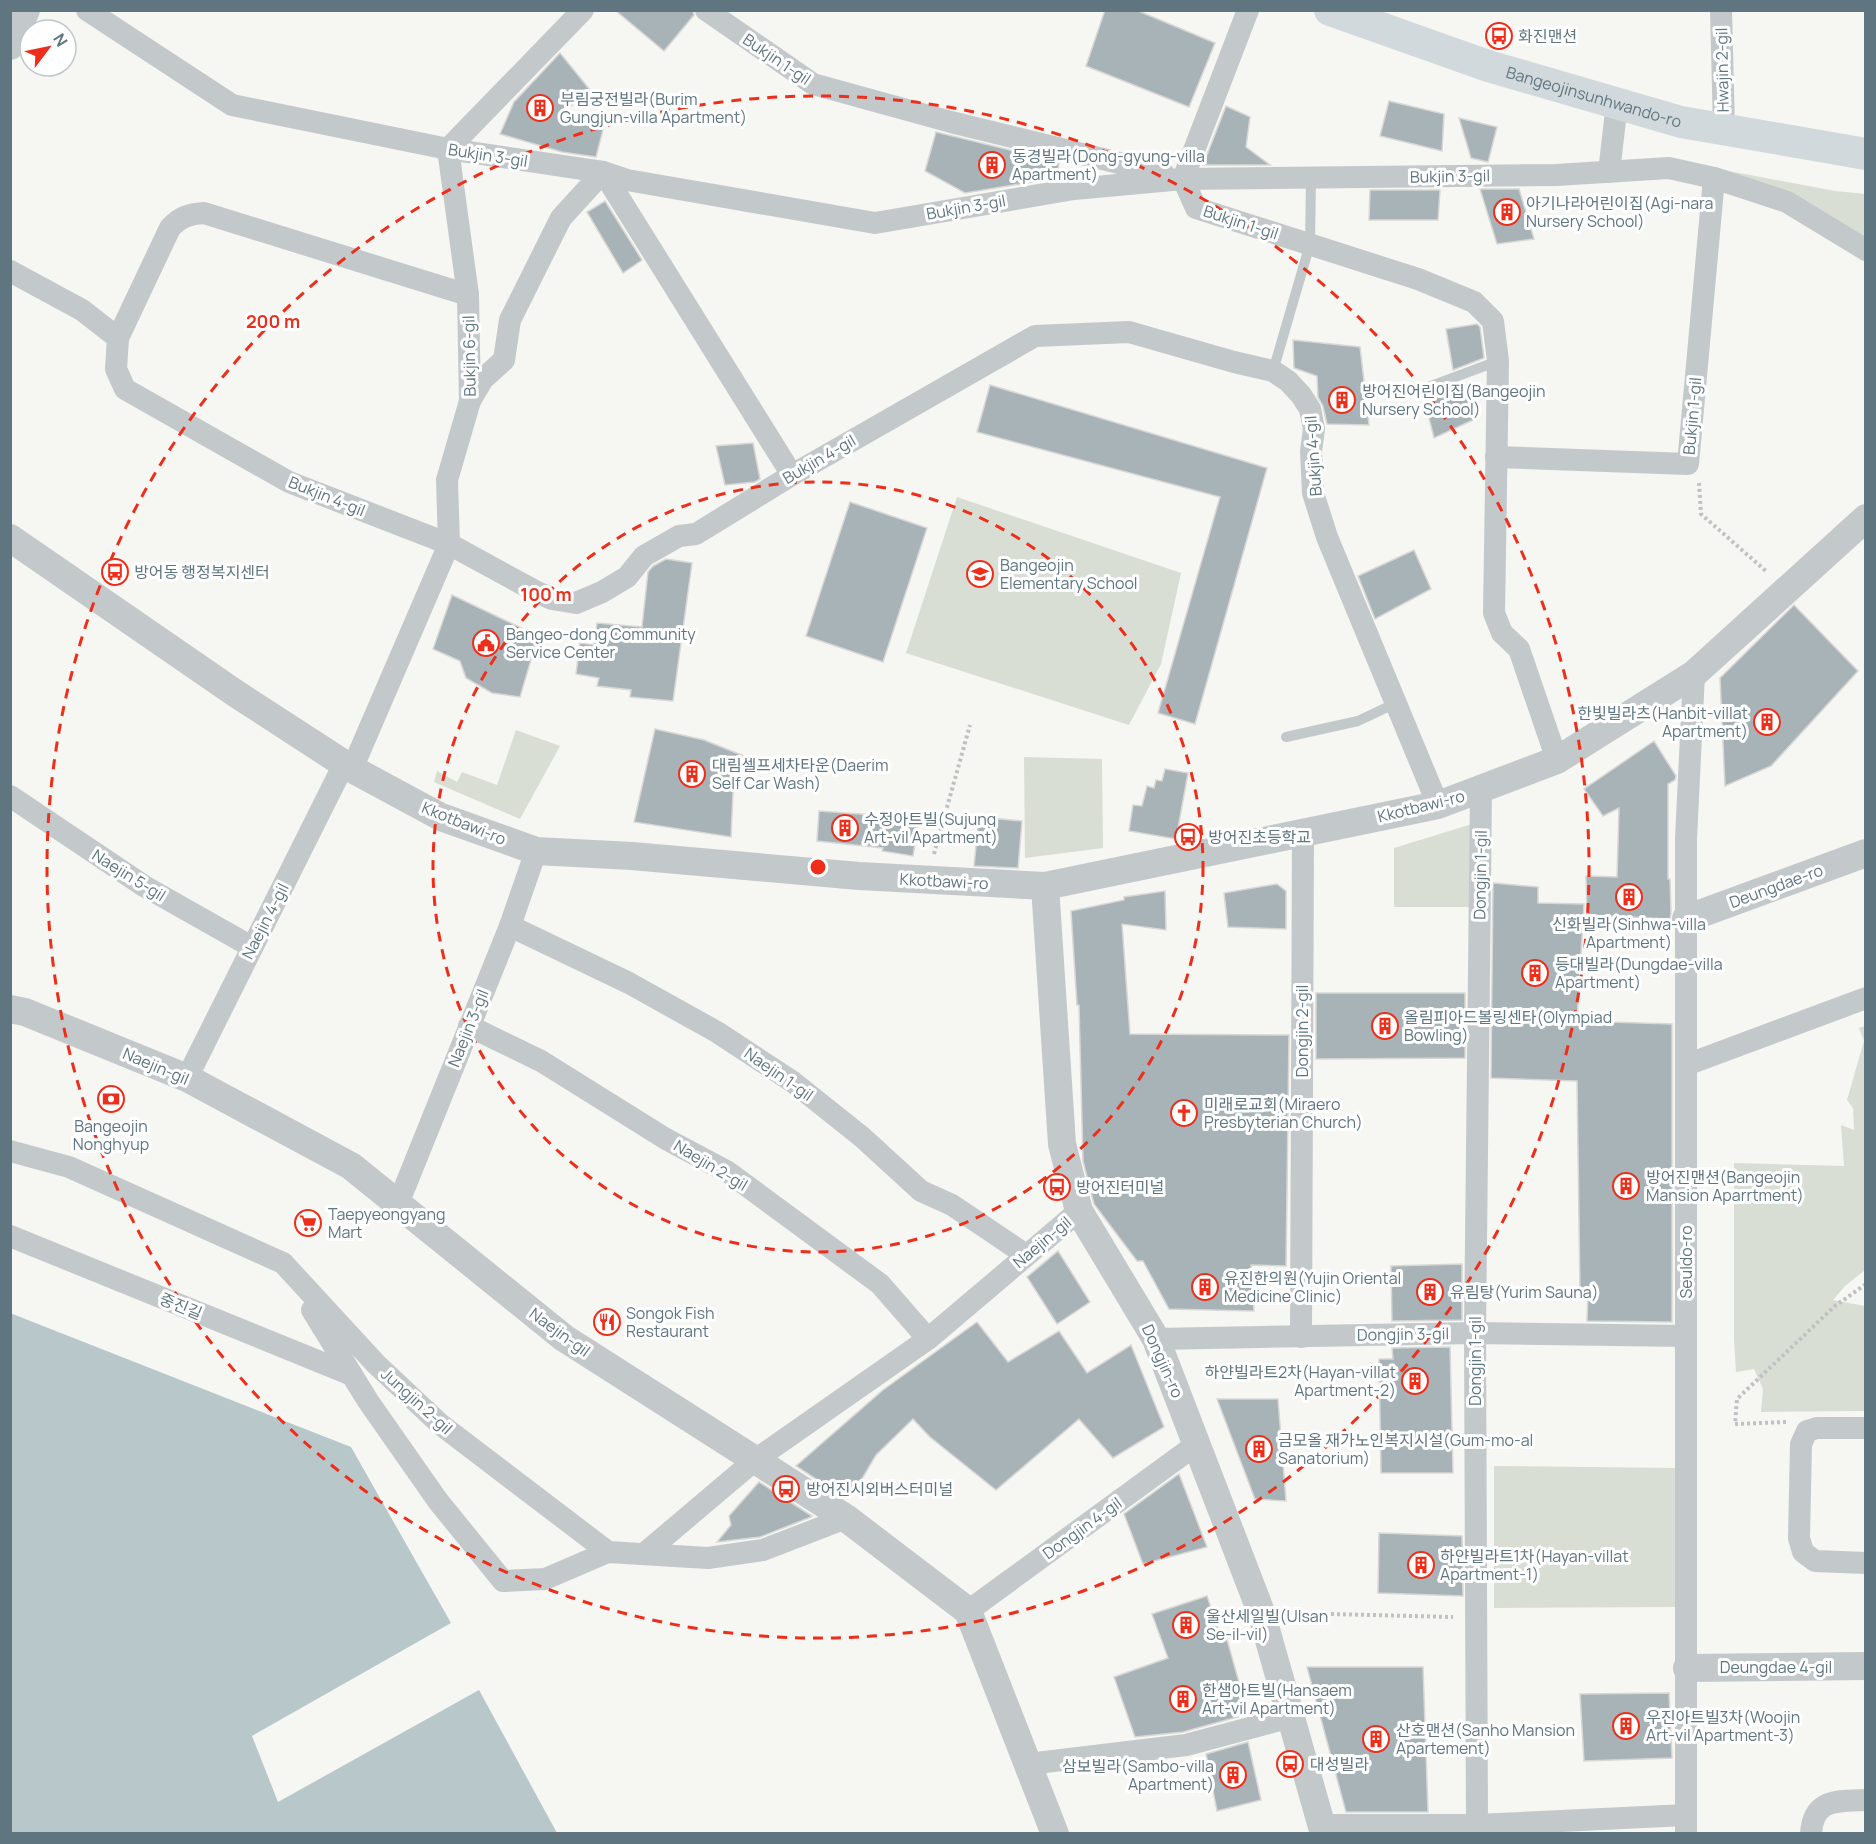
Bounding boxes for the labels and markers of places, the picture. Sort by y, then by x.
bus stop icon: 화진맨션 [1484,21,1514,51]
place label: 화진맨션 [1518,25,1577,47]
place label: 부림궁전빌라(Burim Gungjun-villa Apartment) [560,88,747,128]
building icon: 부림궁전빌라(Burim Gungjun-villa Apartment) [525,93,555,123]
place label: 동경빌라(Dong-gyung-villa Apartment) [1012,145,1205,185]
building icon: 동경빌라(Dong-gyung-villa Apartment) [977,150,1007,180]
place label: 아기나라어린이집(Agi-nara Nursery School) [1526,192,1713,232]
building icon: 아기나라어린이집(Agi-nara Nursery School) [1492,197,1522,227]
place label: 방어진어린이집(Bangeojin Nursery School) [1362,380,1546,420]
building icon: 방어진어린이집(Bangeojin Nursery School) [1327,385,1357,415]
place label: Bangeojin Elementary School [1000,554,1138,594]
bus stop icon: 방어동 행정복지센터 [100,557,130,587]
school or university icon: Bangeojin Elementary School [965,559,995,589]
place label: 방어동 행정복지센터 [134,561,270,583]
place label: Bangeo-dong Community Service Center [506,623,696,663]
public building icon: Bangeo-dong Community Service Center [471,628,501,658]
place label: 한빛빌라츠(Hanbit-villat Apartment) [1577,702,1748,742]
building icon: 한빛빌라츠(Hanbit-villat Apartment) [1752,707,1782,737]
place label: 대림셀프세차타운(Daerim Self Car Wash) [712,754,889,794]
building icon: 대림셀프세차타운(Daerim Self Car Wash) [677,759,707,789]
place label: 수정아트빌(Sujung Art-vil Apartment) [864,808,998,848]
building icon: 수정아트빌(Sujung Art-vil Apartment) [830,813,860,843]
bus stop icon: 방어진초등학교 [1173,822,1203,852]
place label: 방어진초등학교 [1208,826,1311,848]
centre of rings [808,857,828,877]
building icon: 신화빌라(Sinhwa-villa Apartment) [1614,882,1644,912]
place label: 신화빌라(Sinhwa-villa Apartment) [1552,913,1706,953]
place label: 등대빌라(Dungdae-villa Apartment) [1555,953,1723,993]
building icon: 등대빌라(Dungdae-villa Apartment) [1520,958,1550,988]
place label: 올림피아드볼링센타(Olympiad Bowling) [1404,1006,1612,1046]
building icon: 올림피아드볼링센타(Olympiad Bowling) [1370,1011,1400,1041]
bank icon: Bangeojin Nonghyup [96,1084,126,1114]
place label: 미래로교회(Miraero Presbyterian Church) [1204,1093,1363,1133]
church icon: 미래로교회(Miraero Presbyterian Church) [1169,1098,1199,1128]
place label: Bangeojin Nonghyup [73,1115,149,1155]
place label: 방어진맨션(Bangeojin Mansion Aparrtment) [1646,1166,1804,1206]
building icon: 방어진맨션(Bangeojin Mansion Aparrtment) [1611,1171,1641,1201]
bus stop icon: 방어진터미널 [1042,1172,1072,1202]
place label: 방어진터미널 [1076,1176,1164,1198]
place label: Taepyeongyang Mart [328,1203,445,1243]
supermarket icon: Taepyeongyang Mart [293,1208,323,1238]
place label: 유진한의원(Yujin Oriental Medicine Clinic) [1224,1267,1401,1307]
building icon: 유진한의원(Yujin Oriental Medicine Clinic) [1190,1272,1220,1302]
building icon: 유림탕(Yurim Sauna) [1415,1277,1445,1307]
place label: 유림탕(Yurim Sauna) [1450,1281,1598,1303]
place label: Songok Fish Restaurant [626,1302,715,1342]
restaurant icon: Songok Fish Restaurant [592,1307,622,1337]
place label: 하얀빌라트2차(Hayan-villat Apartment-2) [1205,1361,1396,1401]
building icon: 하얀빌라트2차(Hayan-villat Apartment-2) [1400,1366,1430,1396]
place label: 금모올 재가노인복지시설(Gum-mo-al Sanatorium) [1278,1429,1533,1469]
building icon: 금모올 재가노인복지시설(Gum-mo-al Sanatorium) [1244,1434,1274,1464]
bus stop icon: 방어진시외버스터미널 [771,1474,801,1504]
place label: 방어진시외버스터미널 [806,1478,953,1500]
place label: 하얀빌라트1차(Hayan-villat Apartment-1) [1440,1545,1629,1585]
building icon: 하얀빌라트1차(Hayan-villat Apartment-1) [1406,1550,1436,1580]
place label: 울산세일빌(Ulsan Se-il-vil) [1206,1605,1328,1645]
building icon: 울산세일빌(Ulsan Se-il-vil) [1171,1610,1201,1640]
place label: 한샘아트빌(Hansaem Art-vil Apartment) [1202,1679,1352,1719]
building icon: 한샘아트빌(Hansaem Art-vil Apartment) [1168,1684,1198,1714]
place label: 우진아트빌3차(Woojin Art-vil Apartment-3) [1646,1706,1800,1746]
building icon: 우진아트빌3차(Woojin Art-vil Apartment-3) [1611,1711,1641,1741]
place label: 산호맨션(Sanho Mansion Apartement) [1396,1719,1575,1759]
building icon: 산호맨션(Sanho Mansion Apartement) [1361,1724,1391,1754]
bus stop icon: 대성빌라 [1275,1749,1305,1779]
place label: 대성빌라 [1310,1753,1369,1775]
place label: 삼보빌라(Sambo-villa Apartment) [1062,1755,1214,1795]
building icon: 삼보빌라(Sambo-villa Apartment) [1218,1760,1248,1790]

